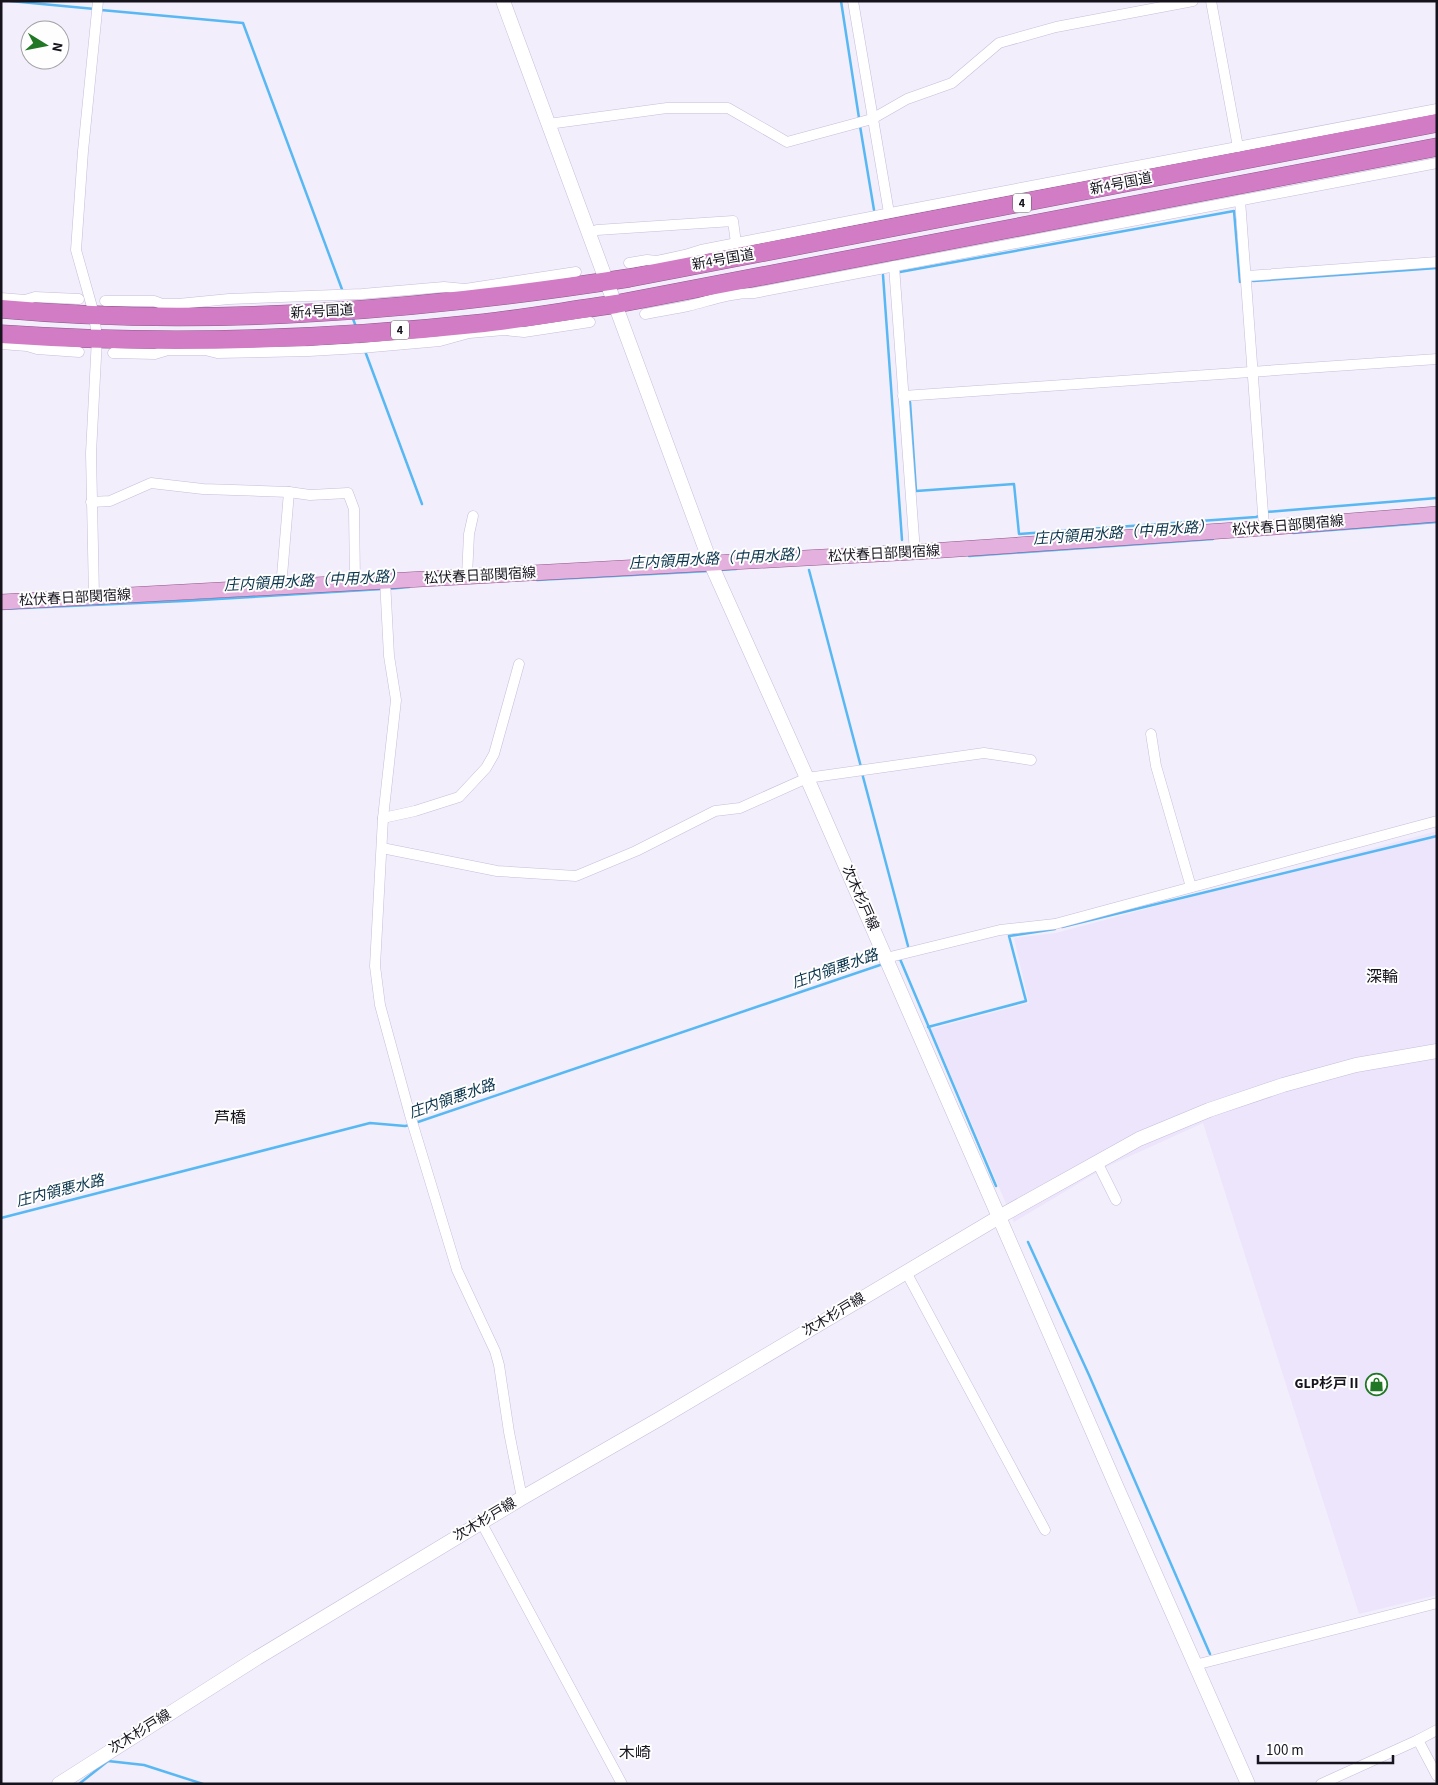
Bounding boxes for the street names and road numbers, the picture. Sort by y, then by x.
street label: 新4号国道 [1088,168,1154,200]
road number: 4 [1013,194,1031,212]
street label: 新4号国道 [690,245,756,275]
street label: 新4号国道 [290,300,354,324]
road number: 4 [391,320,409,340]
street label: 松伏春日部関宿線 [1231,511,1345,541]
street label: 松伏春日部関宿線 [828,541,940,567]
street label: 松伏春日部関宿線 [424,563,536,589]
street label: 松伏春日部関宿線 [19,585,131,611]
street label: 次木杉戸線 [837,862,883,934]
street label: 次木杉戸線 [799,1288,869,1342]
street label: 次木杉戸線 [450,1493,520,1547]
street label: 次木杉戸線 [105,1705,175,1759]

